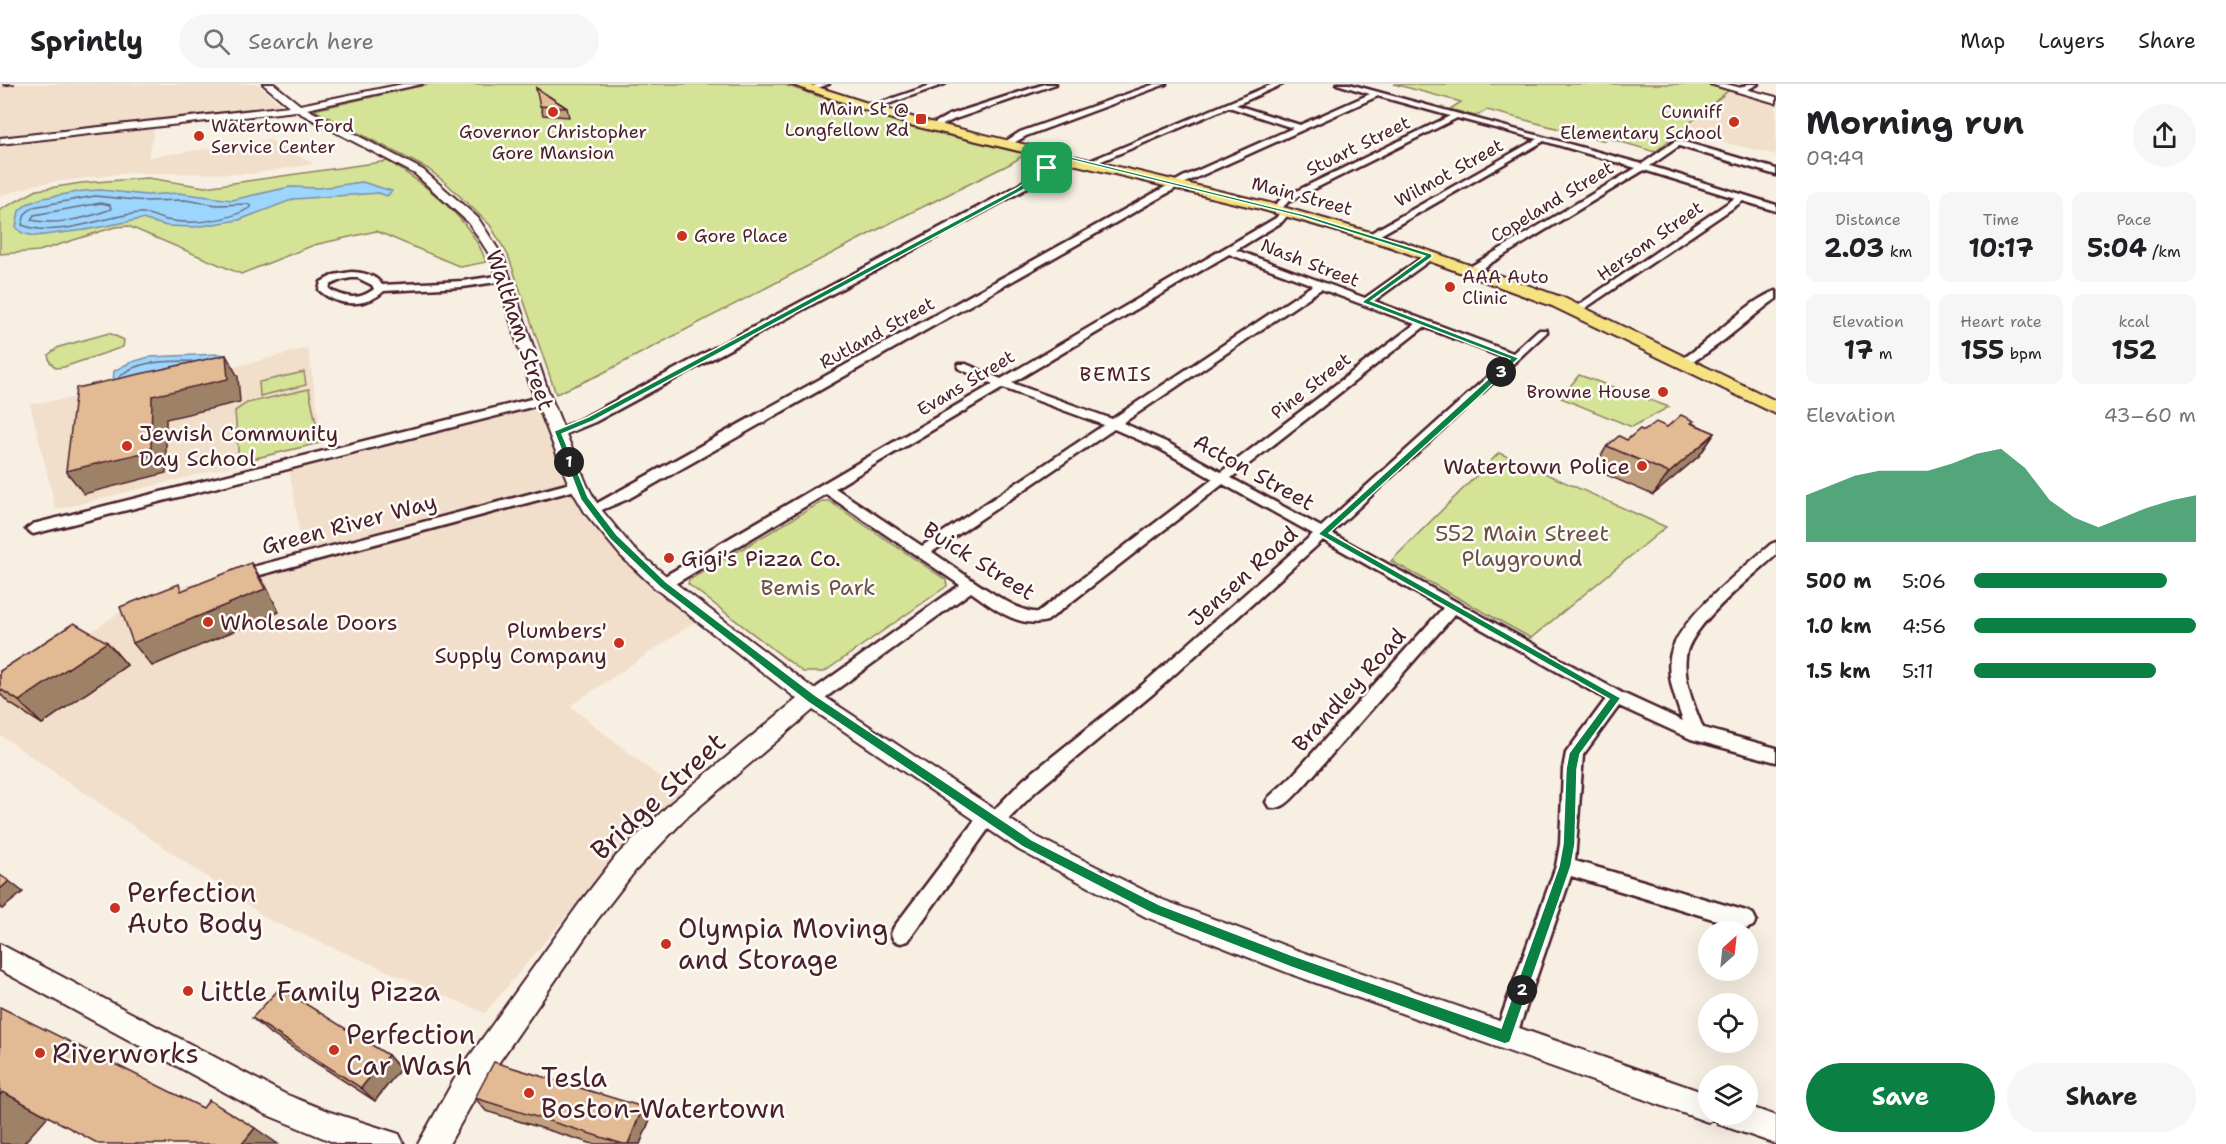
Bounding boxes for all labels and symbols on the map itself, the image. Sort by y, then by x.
place label: Main St @ Longfellow Rd [785,97,909,142]
place label: Cunniff Elementary School [1560,100,1723,145]
marker: Governor Christopher Gore Mansion [546,105,560,119]
street label: Stuart Street [1302,110,1414,182]
marker: Main St @ Longfellow Rd [914,112,928,126]
place label: Watertown Ford Service Center [211,114,354,159]
marker: Cunniff Elementary School [1727,115,1741,129]
place label: Governor Christopher Gore Mansion [459,120,647,165]
marker: Watertown Ford Service Center [192,129,206,143]
street label: Wilmot Street [1390,133,1508,213]
pin [1021,142,1072,193]
street label: Copeland Street [1486,156,1618,248]
street label: Main Street [1249,171,1355,221]
street label: Hersom Street [1592,195,1708,287]
place label: Gore Place [694,224,788,248]
marker: Gore Place [675,229,689,243]
street label: Nash Street [1257,233,1363,293]
street label: Waltham Street [479,246,561,414]
place label: AAA Auto Clinic [1462,265,1549,310]
marker: AAA Auto Clinic [1443,280,1457,294]
street label: Rutland Street [815,291,939,375]
street label: Evans Street [913,344,1019,422]
street label: Pine Street [1266,347,1356,425]
pin: 3 [1486,357,1516,387]
district label: BEMIS [1080,361,1152,387]
place label: Browne House [1526,380,1651,404]
marker: Browne House [1656,385,1670,399]
place label: Jewish Community Day School [139,419,338,473]
street label: Acton Street [1188,427,1320,517]
marker: Jewish Community Day School [120,439,134,453]
pin: 1 [554,447,584,477]
place label: Watertown Police [1443,452,1630,481]
marker: Watertown Police [1635,459,1649,473]
street label: Green River Way [258,487,440,561]
street label: Buick Street [918,515,1040,607]
street label: Jensen Road [1182,519,1304,633]
park label: 552 Main Street Playground [1435,519,1609,573]
place label: Gigi's Pizza Co. [681,544,841,573]
marker: Gigi's Pizza Co. [662,551,676,565]
park label: Bemis Park [760,573,876,602]
place label: Wholesale Doors [220,608,398,637]
marker: Wholesale Doors [201,615,215,629]
place label: Plumbers' Supply Company [434,616,607,670]
street label: Brandley Road [1286,622,1412,758]
marker: Plumbers' Supply Company [612,636,626,650]
street label: Bridge Street [582,724,734,868]
place label: Perfection Auto Body [127,874,263,942]
marker: Perfection Auto Body [108,901,122,915]
place label: Olympia Moving and Storage [678,910,888,978]
north arrow [1698,921,1758,981]
marker: Olympia Moving and Storage [659,937,673,951]
place label: Little Family Pizza [200,973,440,1010]
pin: 2 [1507,975,1537,1005]
marker: Little Family Pizza [181,984,195,998]
place label: Perfection Car Wash [346,1016,475,1084]
place label: Riverworks [52,1035,199,1072]
marker: Perfection Car Wash [327,1043,341,1057]
marker: Riverworks [33,1046,47,1060]
place label: Tesla Boston-Watertown [541,1059,785,1127]
marker: Tesla Boston-Watertown [522,1086,536,1100]

